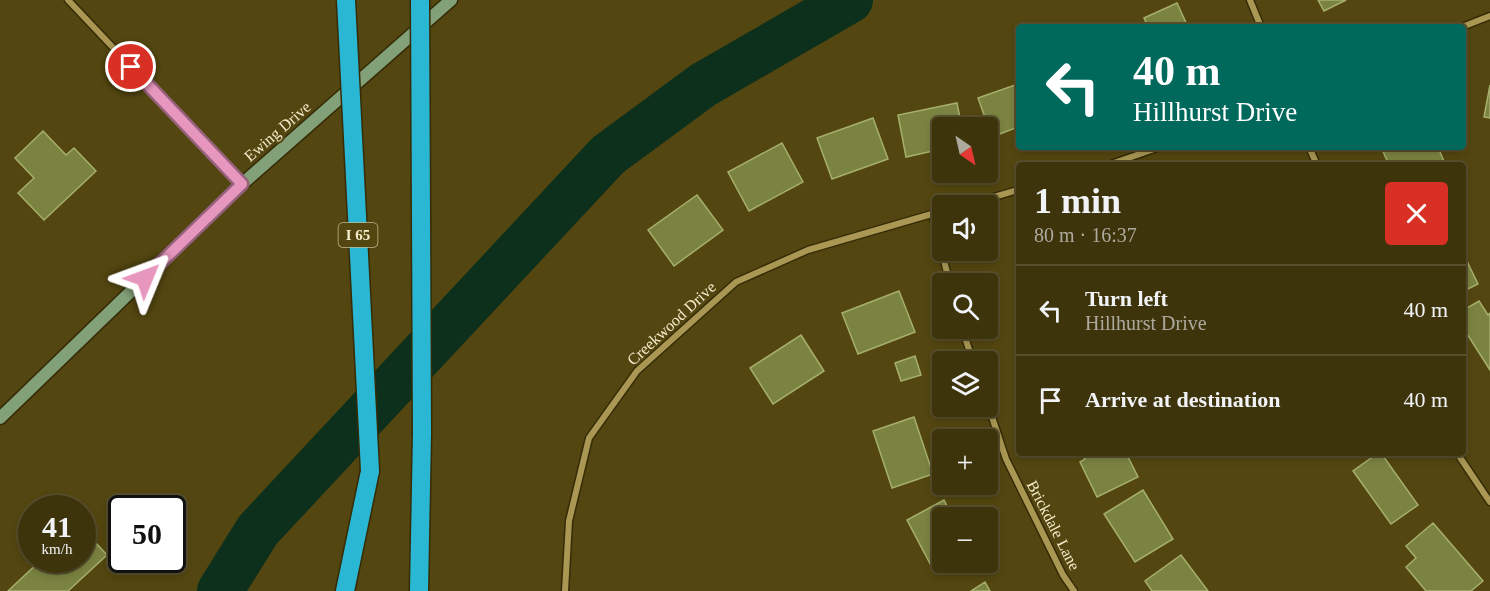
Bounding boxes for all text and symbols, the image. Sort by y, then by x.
pin [105,41,156,92]
icon: left [1034,48,1112,126]
text: 40 m [1133,48,1221,94]
icon: arrive [114,50,147,83]
text: Hillhurst Drive [1133,97,1297,127]
street label: Ewing Drive [241,98,315,166]
north arrow [932,117,998,183]
map controls [932,117,998,573]
text: 1 min [1034,181,1121,221]
button: close [1385,182,1448,245]
button: sound [932,195,998,261]
road number: I 65 [338,223,378,247]
text: 80 m · 16:37 [1034,224,1137,246]
position arrow [113,246,177,310]
button: search [932,273,998,339]
street label: Creekwood Drive [624,278,719,369]
text: Turn left [1085,286,1168,311]
icon: left [1034,294,1067,327]
text: 40 m [1403,297,1448,322]
text: Hillhurst Drive [1085,312,1207,334]
button: layers [932,351,998,417]
icon: arrive [1034,384,1067,417]
text: Arrive at destination [1085,387,1281,412]
text: 40 m [1403,387,1448,412]
button: + [932,429,998,495]
street label: Brickdale Lane [1024,478,1083,573]
speed limit sign: 50 [108,495,186,573]
button: − [932,507,998,573]
text: 41 [42,510,72,543]
text: km/h [42,541,72,557]

